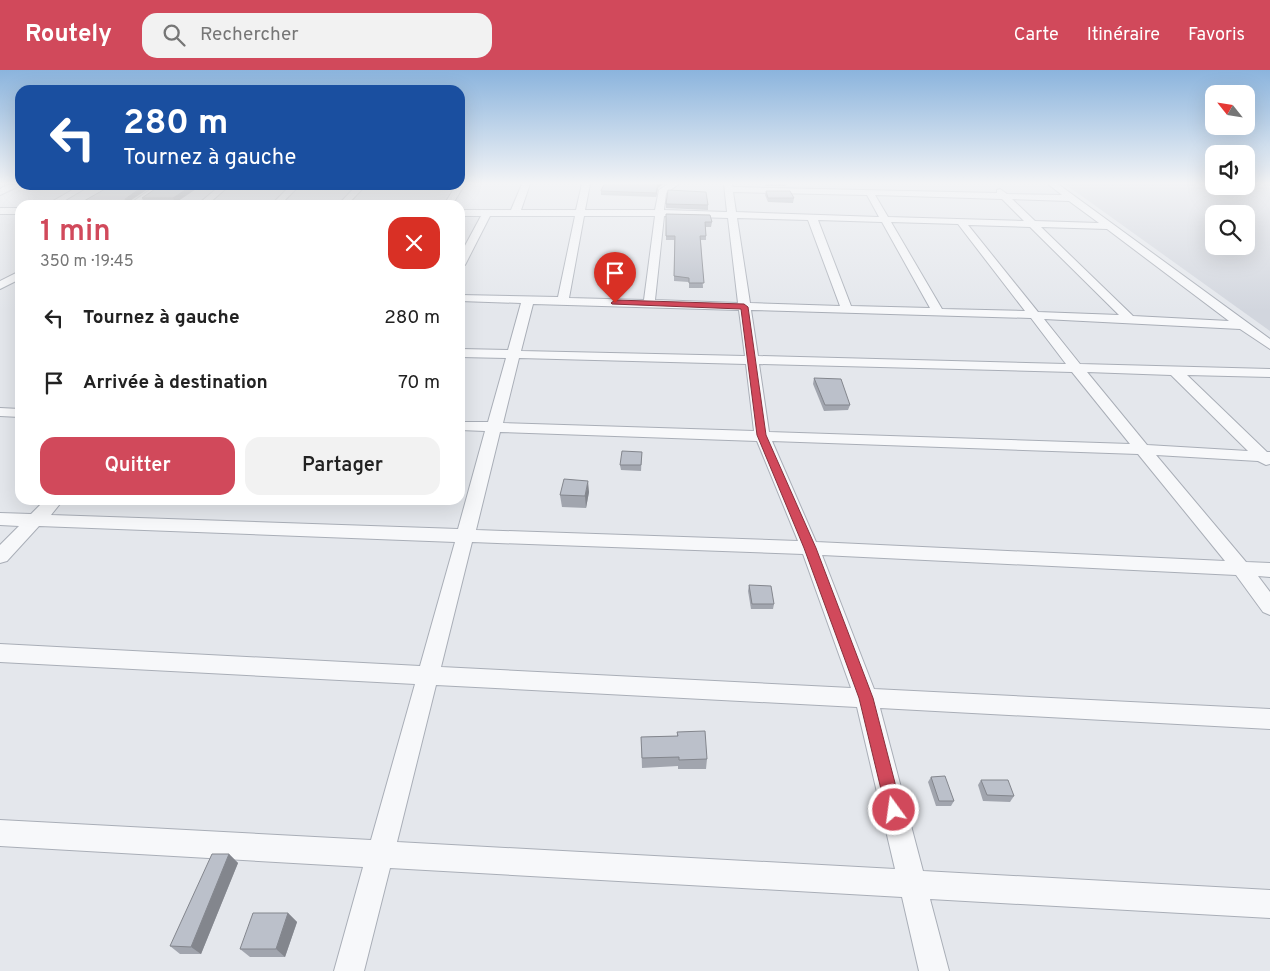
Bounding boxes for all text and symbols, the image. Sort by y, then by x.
search box [142,13,492,58]
text: Routely [25,20,112,50]
icon: search [160,21,188,49]
text: Rechercher [200,23,299,47]
text: Carte [1014,24,1059,47]
text: Itinéraire [1087,24,1160,47]
text: Favoris [1188,24,1245,47]
north arrow [1205,85,1255,135]
map controls [1205,85,1255,255]
text: 280 m [123,102,228,146]
icon: left [40,105,105,170]
text: Tournez à gauche [123,145,296,172]
button: sound [1205,145,1255,195]
button: search [1205,205,1255,255]
text: 1 min [40,214,111,251]
button: close [388,217,440,269]
text: 350 m · 19:45 [40,252,134,272]
pin [594,252,636,303]
icon: arrive [601,259,629,287]
icon: left [40,304,68,332]
text: Tournez à gauche [83,306,240,330]
text: 280 m [384,306,440,330]
icon: arrive [40,369,68,397]
text: Arrivée à destination [83,371,268,395]
text: 70 m [398,371,440,395]
button: Quitter [40,437,235,495]
button: Partager [245,437,440,495]
position arrow [867,783,919,835]

